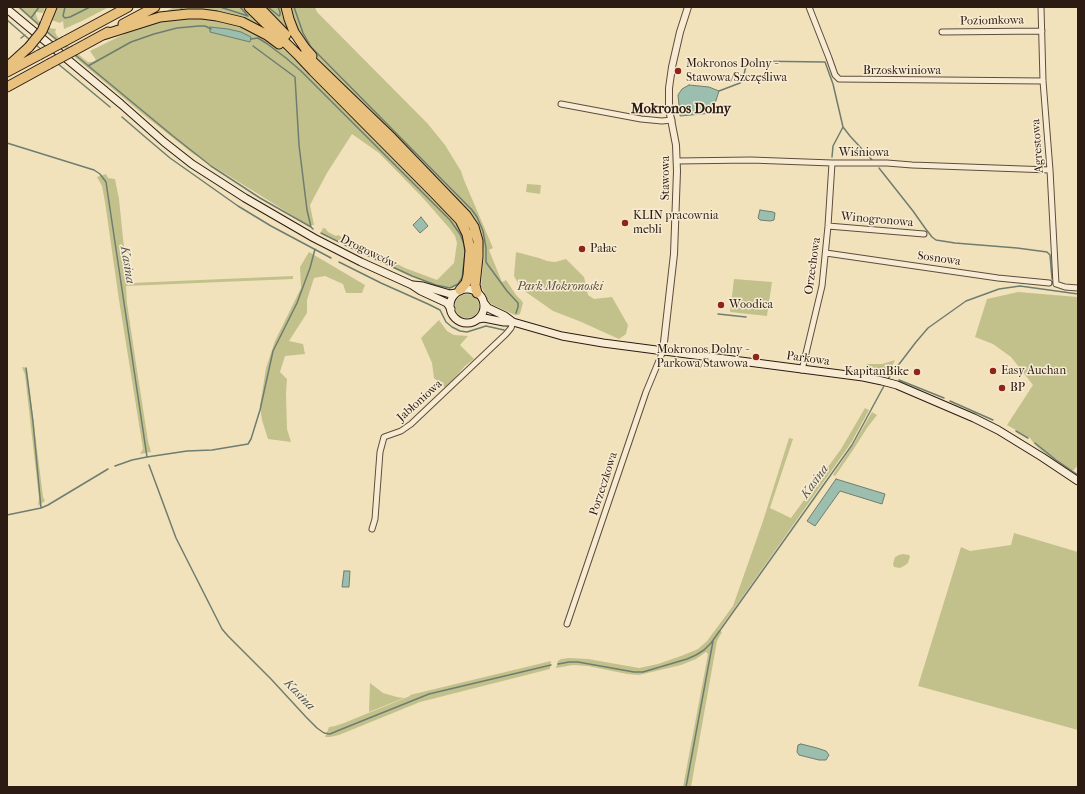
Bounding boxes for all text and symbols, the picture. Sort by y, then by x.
street label: Poziomkowa [960,13,1024,29]
place label: Mokronos Dolny - Stawowa/Szczęśliwa [686,57,787,85]
street label: Brzoskwiniowa [863,64,941,78]
marker: Mokronos Dolny - Stawowa/Szczęśliwa [673,66,683,76]
district label: Mokronos Dolny [631,102,731,118]
street label: Agrestowa [1029,118,1047,174]
street label: Wiśniowa [839,146,889,160]
street label: Stawowa [659,156,673,200]
place label: KLIN pracownia mebli [633,209,719,237]
street label: Winogronowa [840,210,914,230]
marker: KLIN pracownia mebli [620,218,630,228]
street label: Drogowców [337,232,399,272]
street label: Orzechowa [802,236,824,296]
place label: Pałac [590,242,617,256]
marker: Pałac [577,244,587,254]
water label: Kasina [116,245,138,285]
street label: Sosnowa [916,249,962,269]
park label: Park Mokronoski [517,280,603,294]
place label: Woodica [729,298,773,312]
marker: Woodica [716,300,726,310]
place label: Mokronos Dolny - Parkowa/Stawowa [657,343,748,371]
street label: Parkowa [785,349,831,369]
marker: Mokronos Dolny - Parkowa/Stawowa [751,352,761,362]
place label: Easy Auchan [1001,364,1066,378]
place label: KapitanBike [845,365,909,379]
marker: Easy Auchan [988,366,998,376]
marker: KapitanBike [912,367,922,377]
street label: Jabłoniowa [394,377,446,425]
place label: BP [1010,381,1025,395]
marker: BP [997,383,1007,393]
street label: Porzeczkowa [587,450,621,518]
water label: Kasina [798,462,832,502]
water label: Kasina [280,676,318,714]

